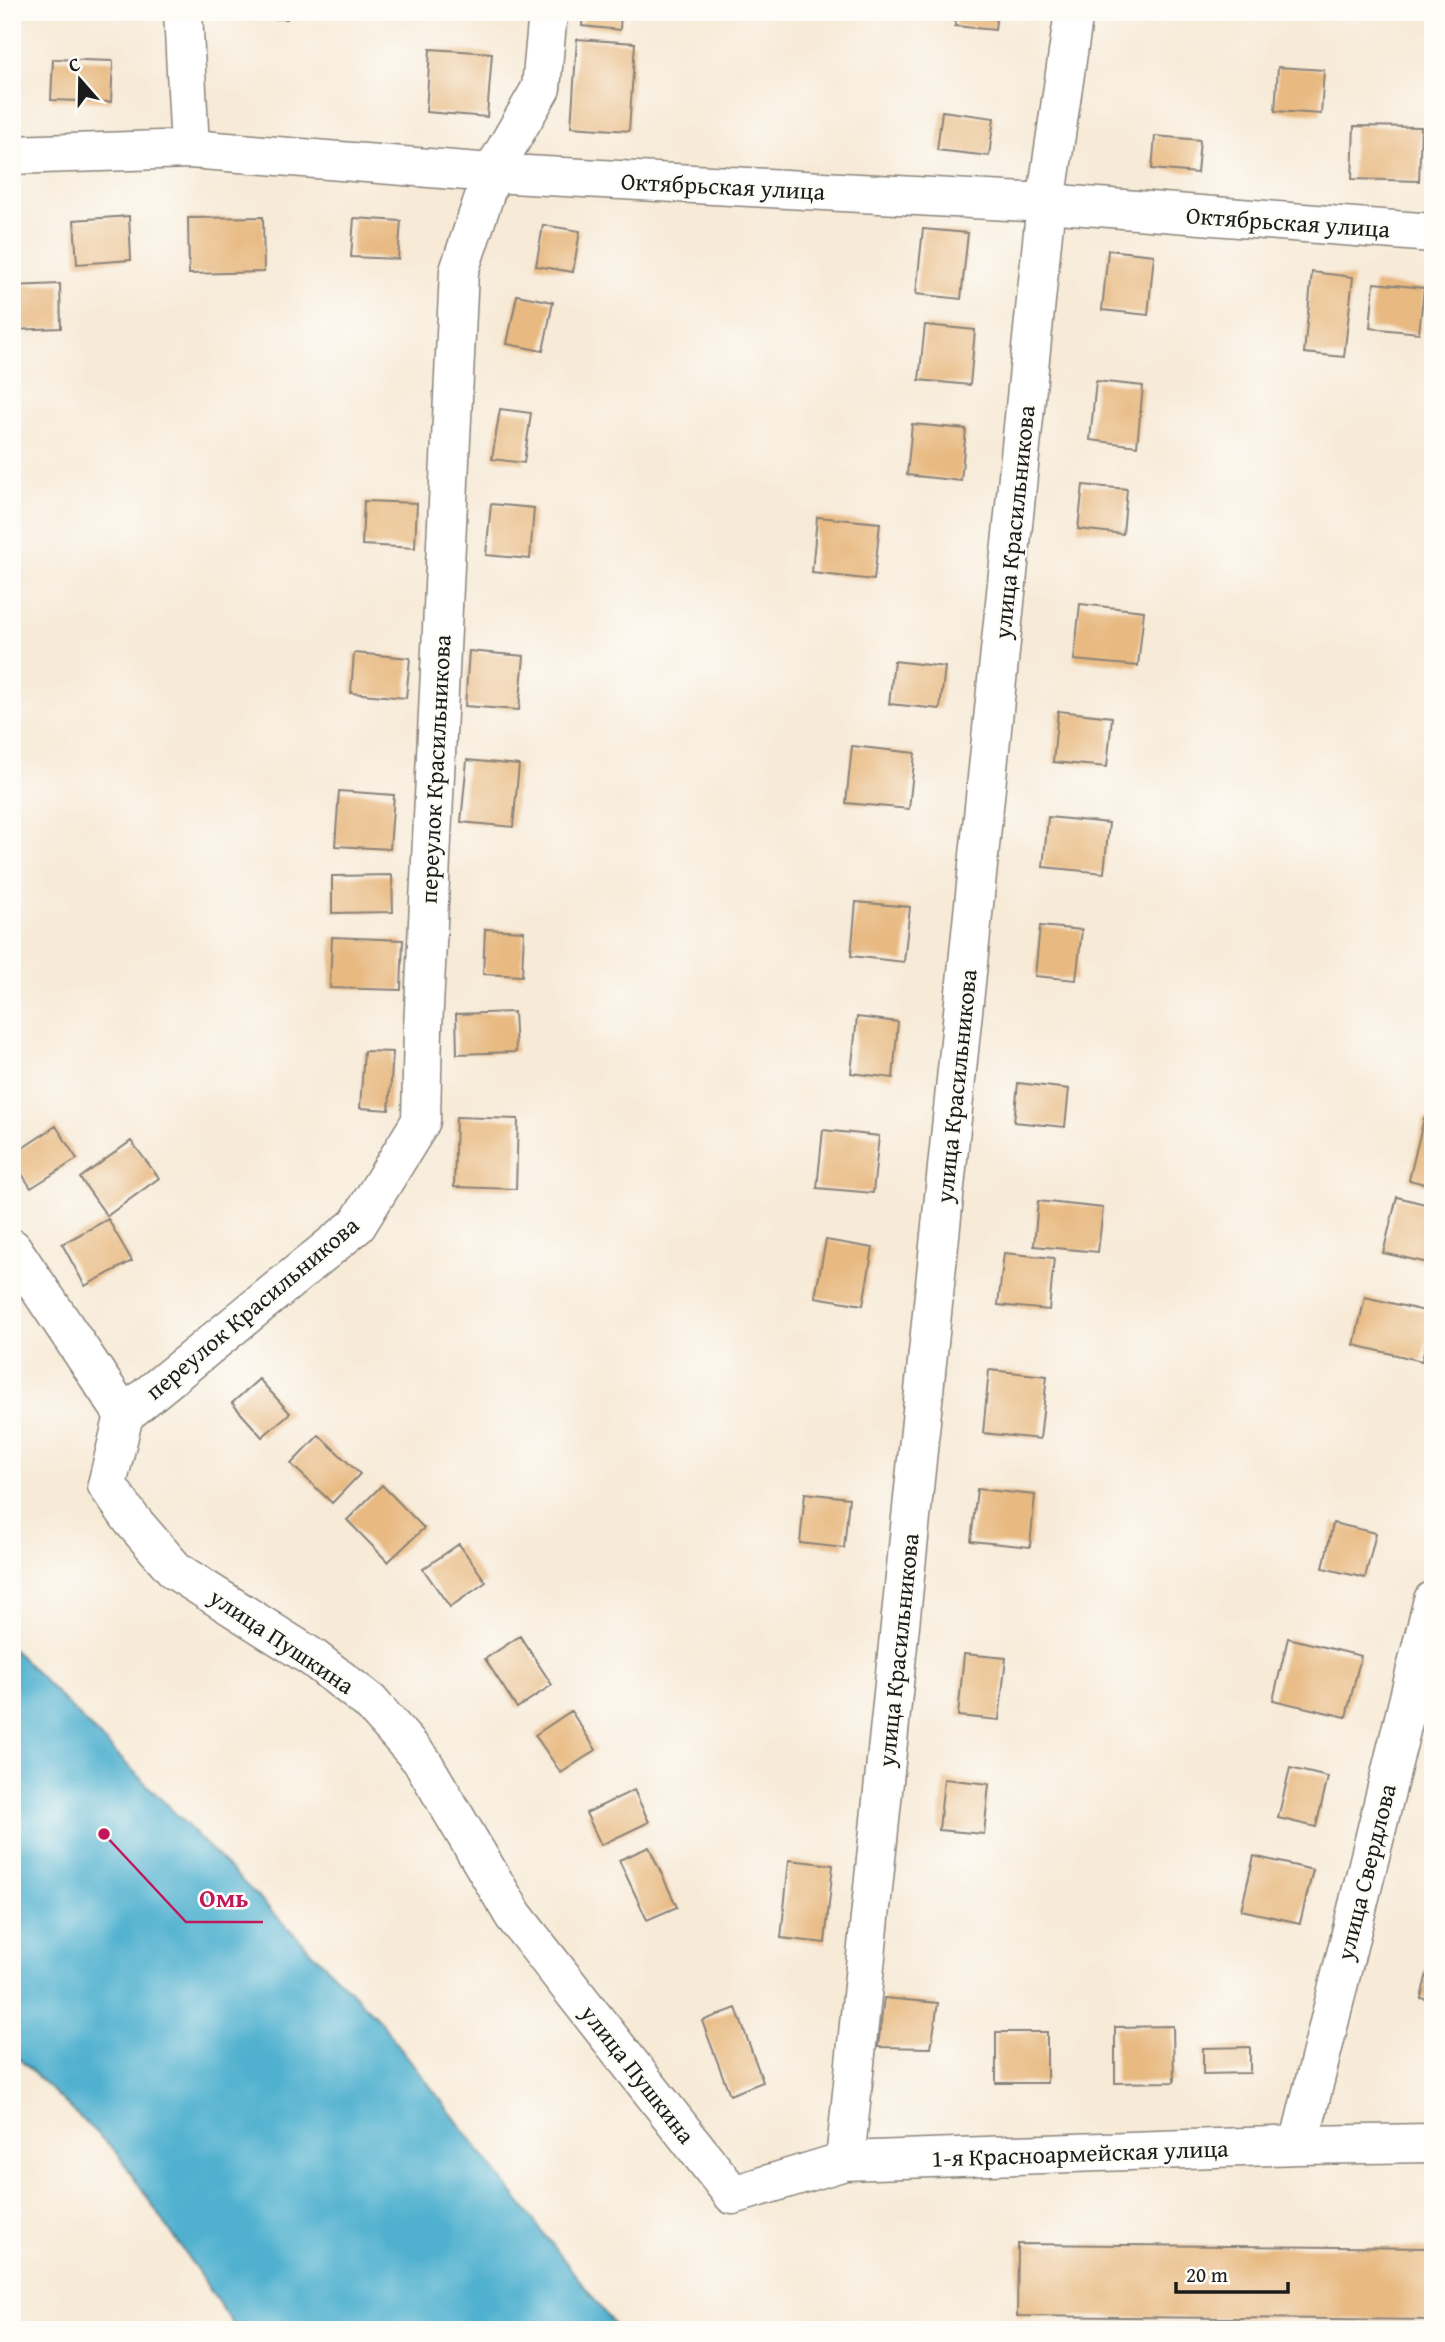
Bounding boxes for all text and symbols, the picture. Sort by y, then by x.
north arrow [46,46,116,116]
text: С [64,49,84,79]
street label: Октябрьская улица [620,163,826,209]
street label: Октябрьская улица [1185,197,1392,247]
street label: улица Красильникова [984,403,1044,642]
street label: переулок Красильникова [410,633,460,904]
street label: улица Красильникова [926,967,986,1206]
street label: переулок Красильникова [138,1208,367,1408]
street label: улица Красильникова [868,1531,928,1770]
street label: улица Пушкина [202,1579,362,1703]
street label: улица Свердлова [1327,1780,1405,1965]
callout: Омь [186,1875,263,1922]
text: Омь [199,1878,249,1917]
street label: улица Пушкина [572,1996,704,2151]
street label: 1-я Красноармейская улица [931,2130,1230,2176]
scale bar [1176,2251,1288,2295]
text: 20 m [1186,2259,1228,2290]

